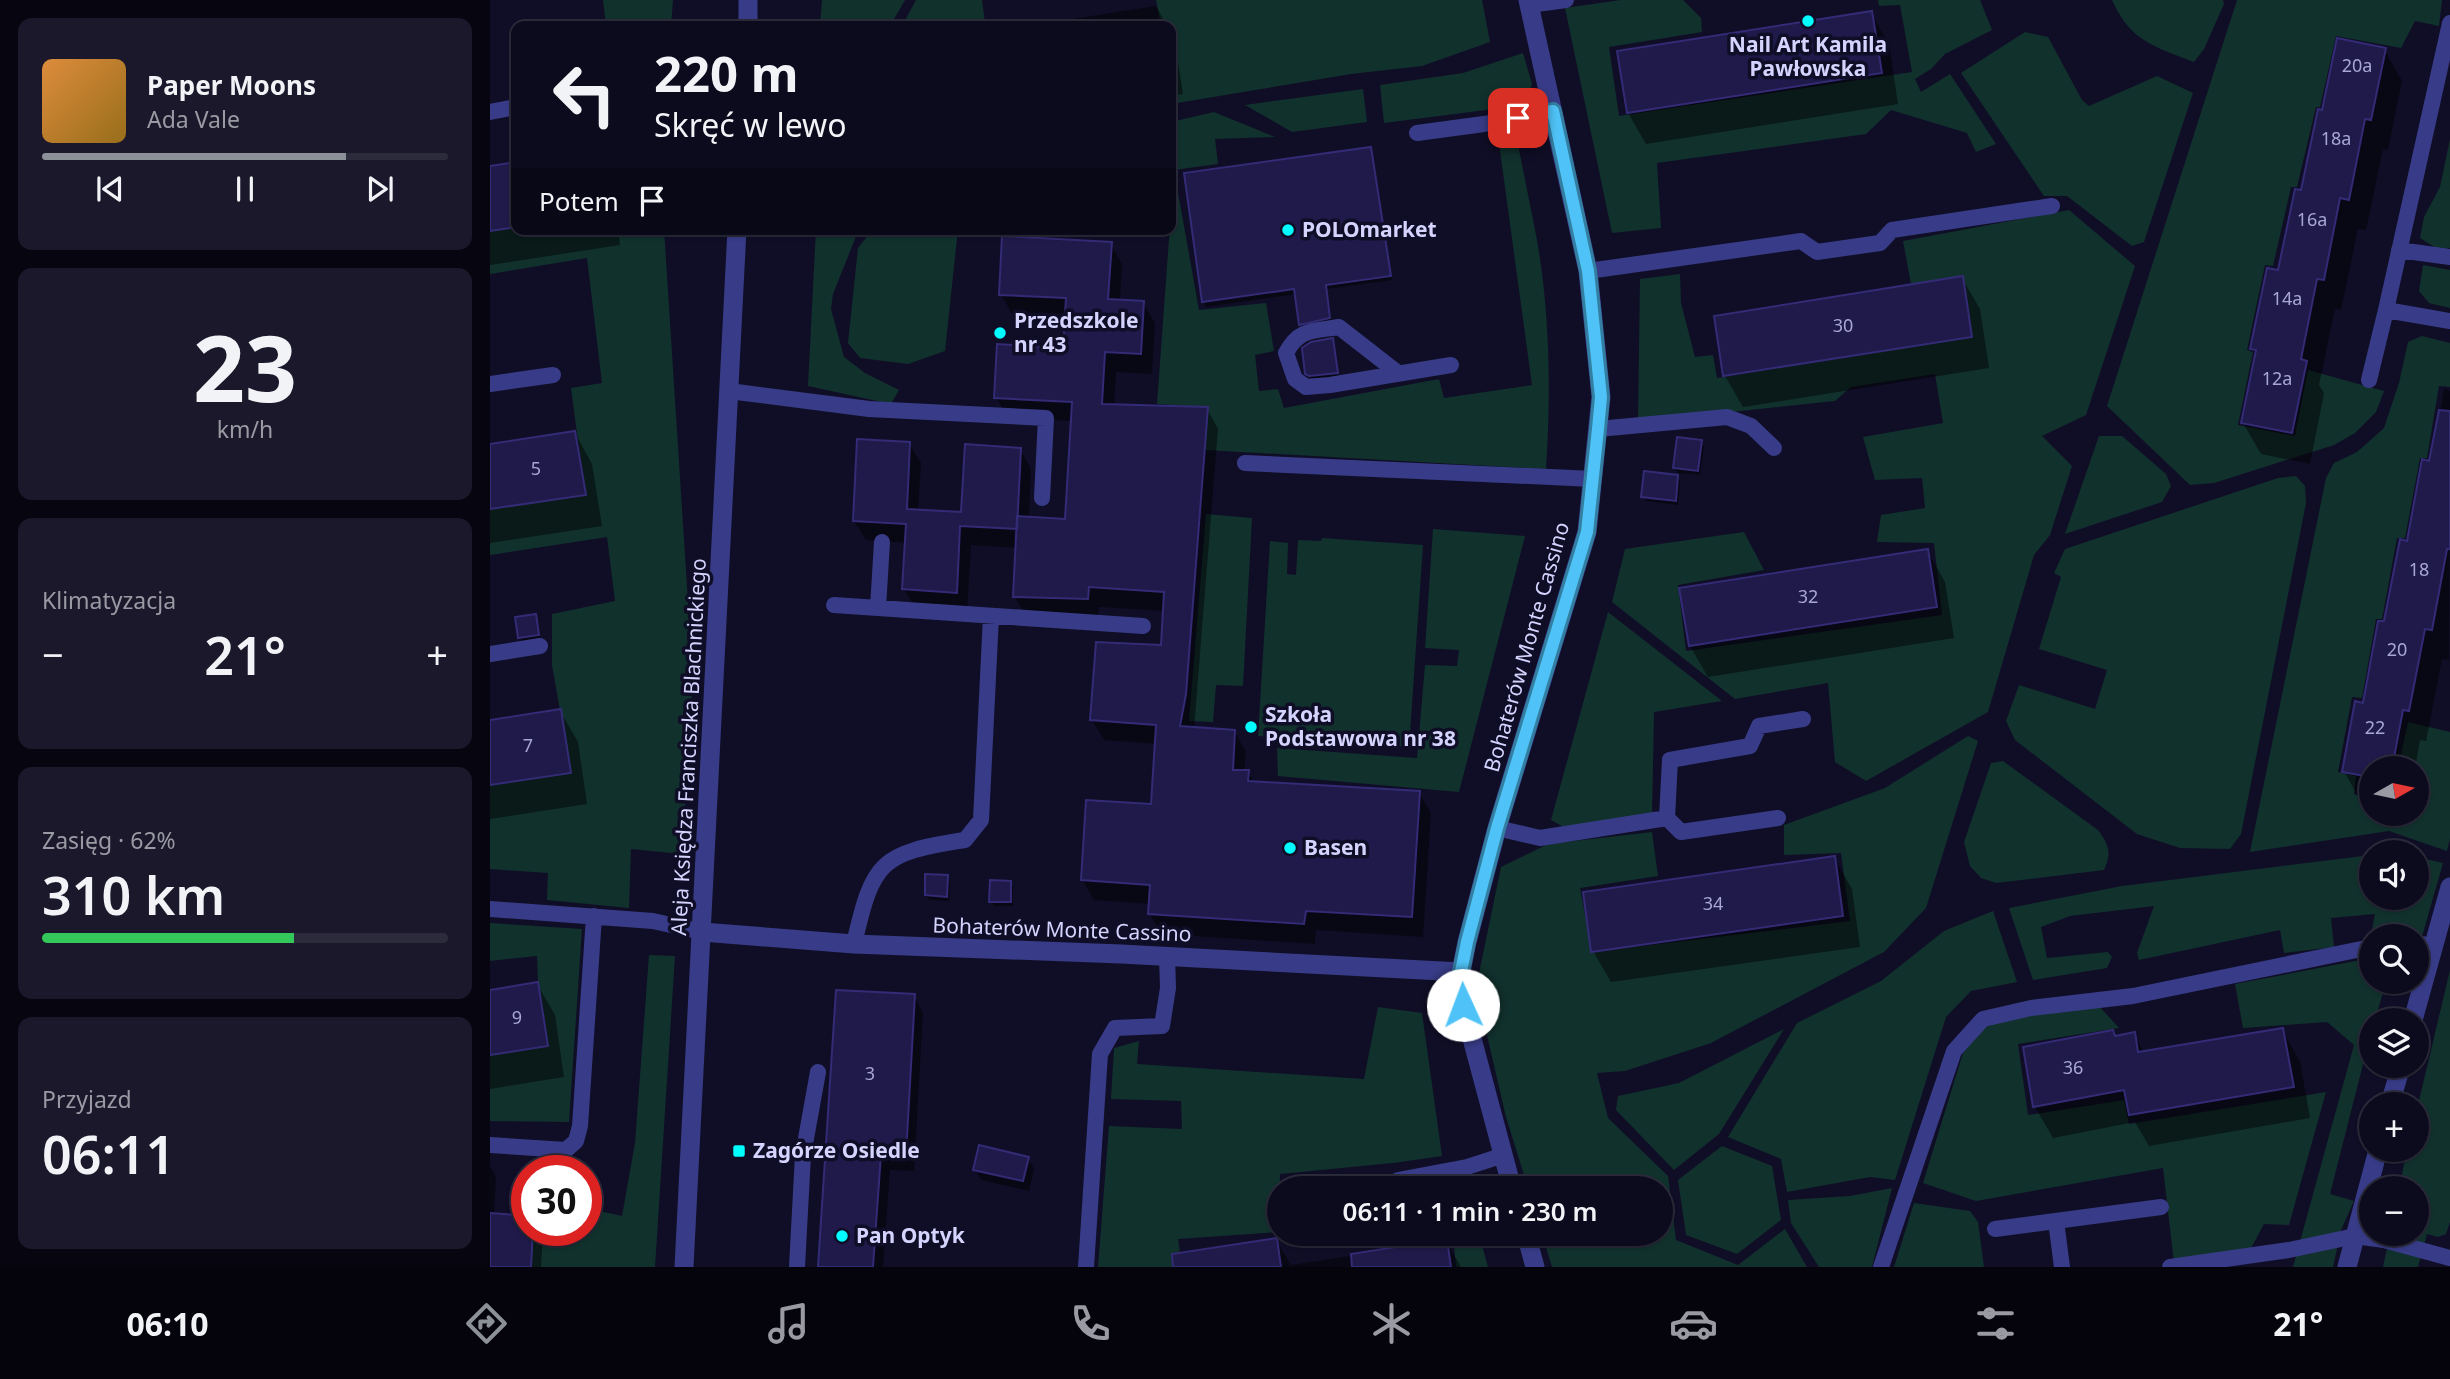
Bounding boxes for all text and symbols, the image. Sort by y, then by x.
marker: Nail Art Kamila Pawłowska [1800,13,1816,29]
place label: Nail Art Kamila Pawłowska [1729,30,1887,82]
text: 220 m [654,40,799,106]
icon: left [539,49,630,140]
house number: 20a [2342,53,2372,77]
text: Paper Moons [147,67,316,103]
pin [1488,88,1548,148]
icon: arrive [1499,99,1537,137]
text: Ada Vale [147,103,240,135]
text: Skręć w lewo [654,103,847,146]
house number: 18a [2321,126,2351,150]
icon: previous [91,170,129,208]
icon: pause [226,170,264,208]
icon: next [361,170,399,208]
icon: arrive [633,182,671,220]
text: Potem [539,183,619,219]
house number: 16a [2297,207,2327,231]
place label: POLOmarket [1302,215,1437,243]
marker: POLOmarket [1280,222,1296,238]
house number: 14a [2272,286,2302,310]
text: 23 [193,305,297,429]
place label: Przedszkole nr 43 [1014,306,1138,358]
house number: 30 [1833,313,1853,337]
marker: Przedszkole nr 43 [992,325,1008,341]
house number: 12a [2262,366,2292,390]
text: km/h [217,413,273,445]
house number: 5 [531,456,541,480]
street label: Bohaterów Monte Cassino [1477,518,1575,775]
street label: Aleja Księdza Franciszka Blachnickiego [664,557,712,936]
house number: 18 [2409,557,2429,581]
text: Klimatyzacja [42,584,176,616]
house number: 32 [1798,584,1818,608]
text: 21° [204,619,286,690]
text: − [42,628,64,680]
text: + [426,628,448,680]
house number: 20 [2387,637,2407,661]
place label: Szkoła Podstawowa nr 38 [1265,700,1456,752]
house number: 22 [2365,715,2385,739]
marker: Szkoła Podstawowa nr 38 [1243,719,1259,735]
house number: 7 [523,733,533,757]
north arrow [2359,756,2429,826]
map controls [2359,756,2429,1246]
text: Zasięg · 62% [42,824,176,856]
place label: Basen [1304,833,1367,861]
marker: Basen [1282,840,1298,856]
button: sound [2359,840,2429,910]
text: 310 km [42,859,225,930]
house number: 34 [1703,891,1723,915]
street label: Bohaterów Monte Cassino [932,910,1192,948]
button: search [2359,924,2429,994]
position arrow [1426,968,1500,1042]
house number: 9 [512,1005,522,1029]
button: layers [2359,1008,2429,1078]
house number: 36 [2063,1055,2083,1079]
house number: 3 [865,1061,875,1085]
text: Przyjazd [42,1083,132,1115]
button: + [2359,1092,2429,1162]
text: 06:11 [42,1118,175,1189]
place label: Zagórze Osiedle [753,1136,920,1164]
marker: Zagórze Osiedle [731,1143,747,1159]
speed limit sign: 30 [511,1155,602,1246]
button: − [2359,1176,2429,1246]
text: 06:11 · 1 min · 230 m [1343,1193,1597,1229]
place label: Pan Optyk [856,1221,966,1249]
marker: Pan Optyk [834,1228,850,1244]
icon: directions [462,1299,511,1348]
icon: music [764,1299,813,1348]
icon: phone [1066,1299,1115,1348]
icon: climate [1367,1299,1416,1348]
icon: car [1669,1299,1718,1348]
icon: filters [1971,1299,2020,1348]
text: 06:10 [126,1302,209,1345]
text: 21° [2273,1302,2323,1345]

